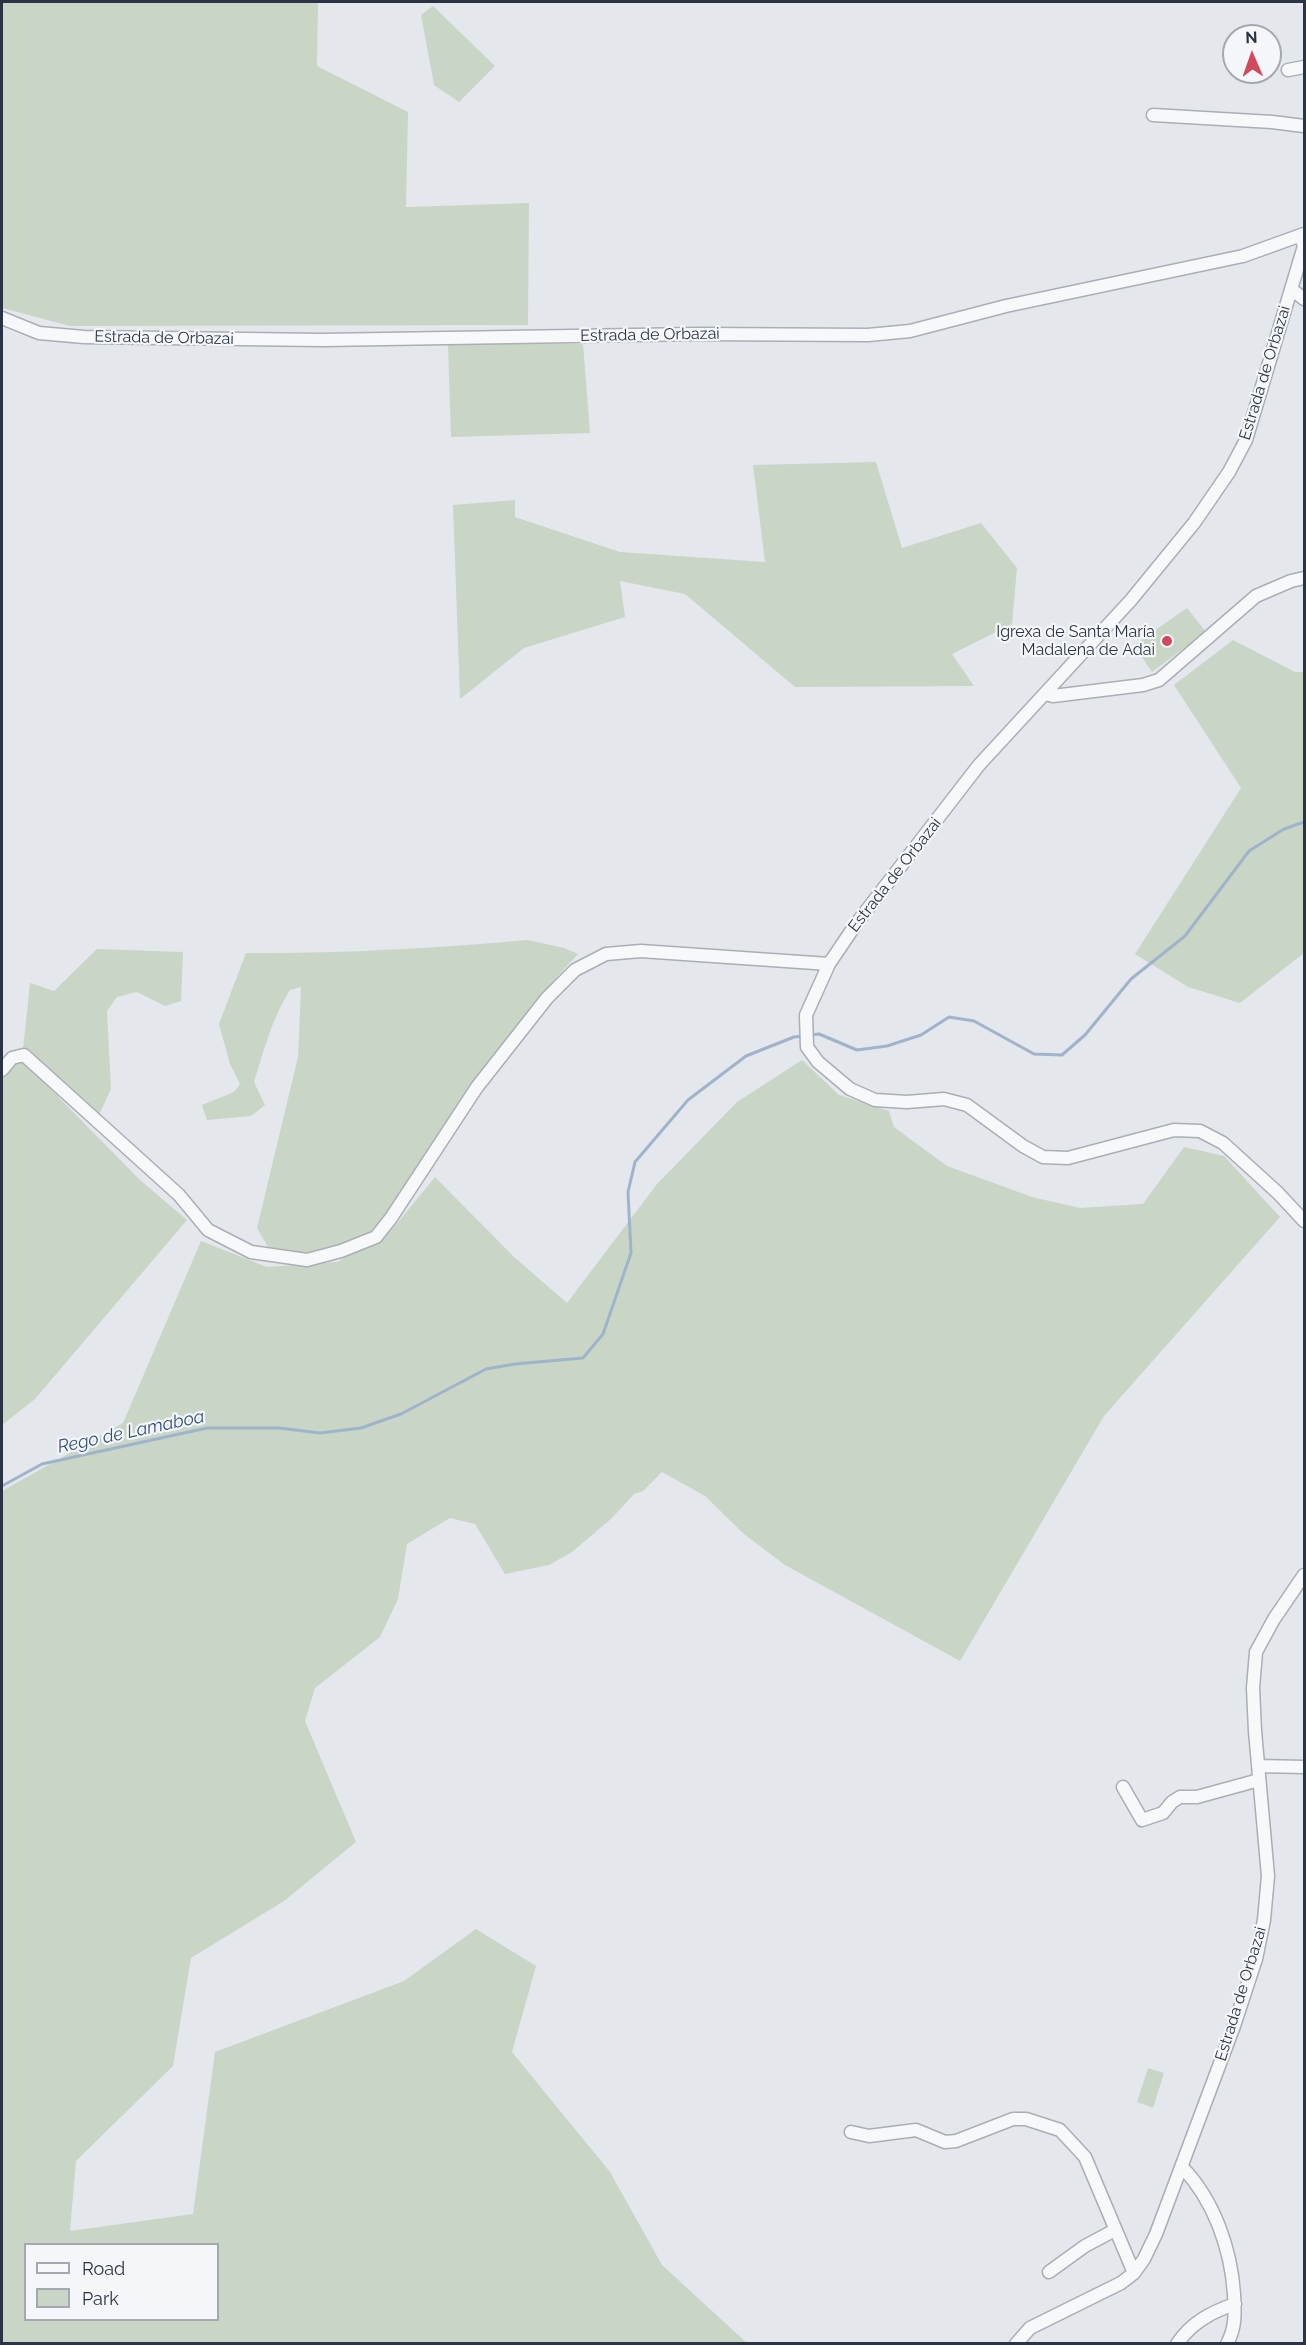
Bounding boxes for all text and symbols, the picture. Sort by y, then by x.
north arrow [1222,24,1282,84]
text: N [1245,28,1258,47]
street label: Estrada de Orbazai [1235,303,1295,443]
street label: Estrada de Orbazai [580,324,720,346]
street label: Estrada de Orbazai [94,327,234,349]
place label: Igrexa de Santa María Madalena de Adai [996,622,1155,660]
marker: Igrexa de Santa María Madalena de Adai [1160,634,1174,648]
street label: Estrada de Orbazai [844,814,946,936]
water label: Rego de Lamaboa [56,1406,206,1458]
street label: Estrada de Orbazai [1211,1924,1271,2064]
legend [24,2243,219,2321]
text: Road [82,2258,125,2279]
text: Park [82,2288,119,2309]

